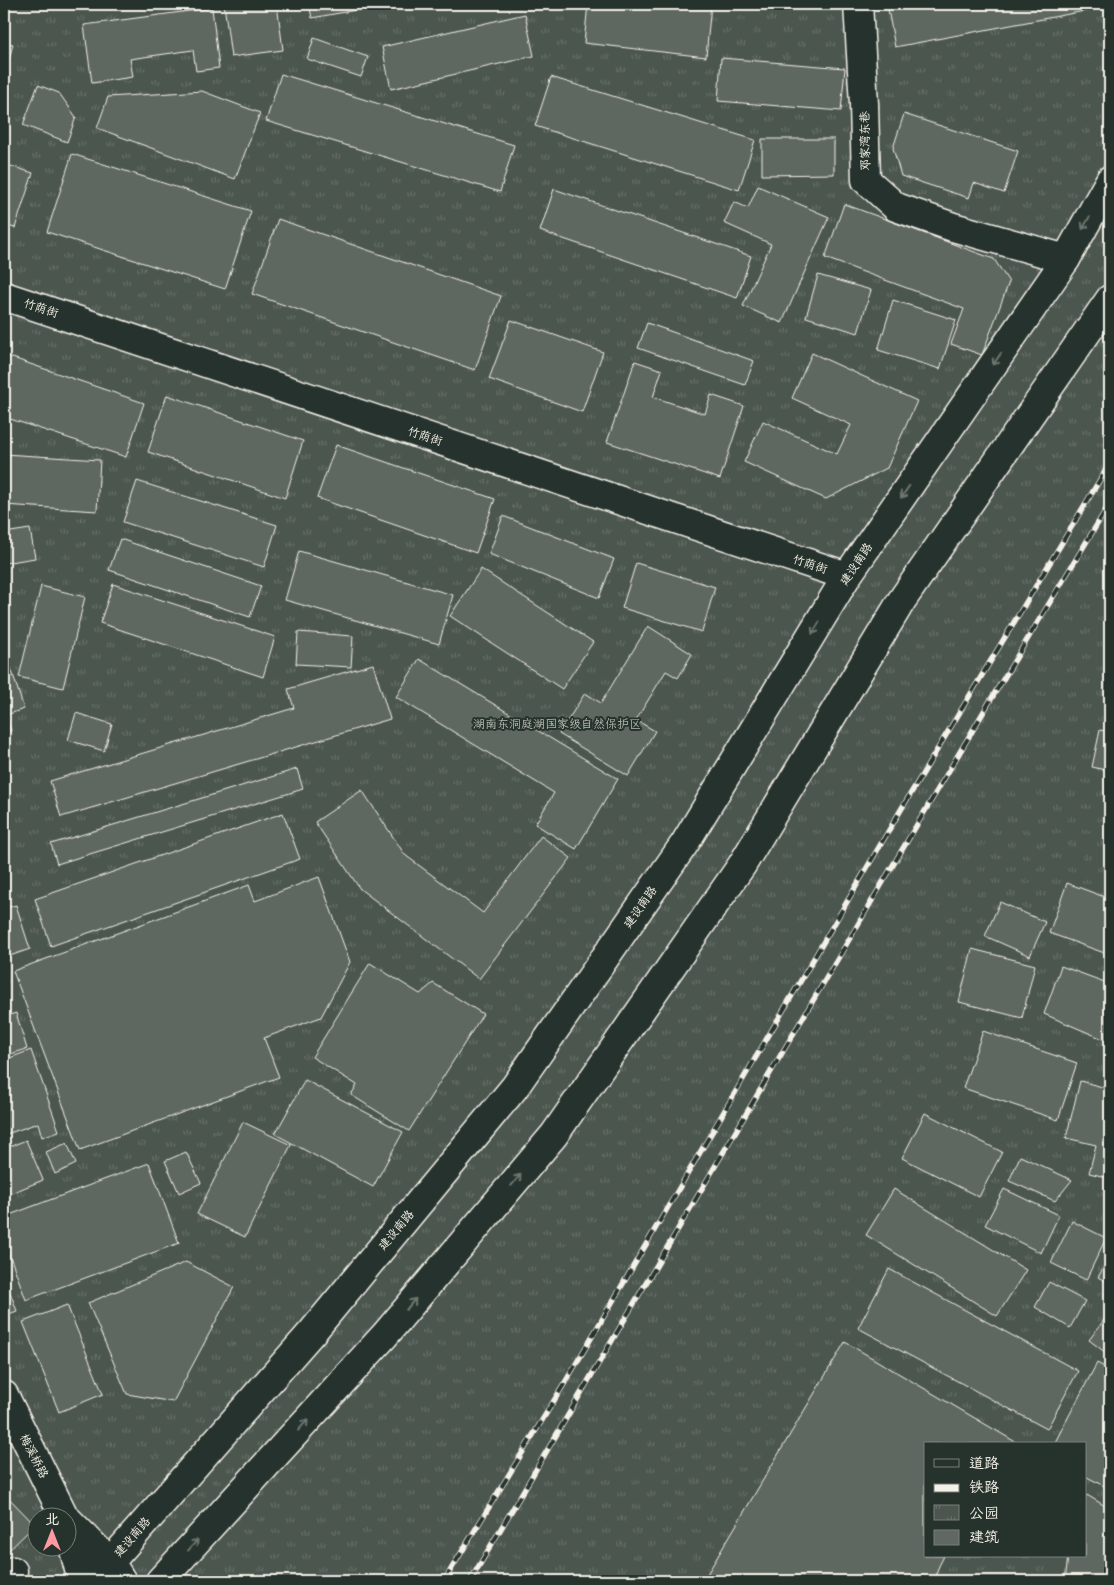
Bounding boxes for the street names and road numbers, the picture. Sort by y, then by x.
street label: 邓家湾东巷 [856,111,874,171]
street label: 竹荫街 [21,295,61,321]
street label: 竹荫街 [405,423,445,449]
street label: 建设南路 [836,540,876,588]
street label: 竹荫街 [790,551,830,577]
street label: 建设南路 [620,883,660,931]
street label: 建设南路 [374,1206,418,1254]
street label: 梅溪桥路 [16,1431,52,1481]
street label: 建设南路 [110,1514,154,1560]

